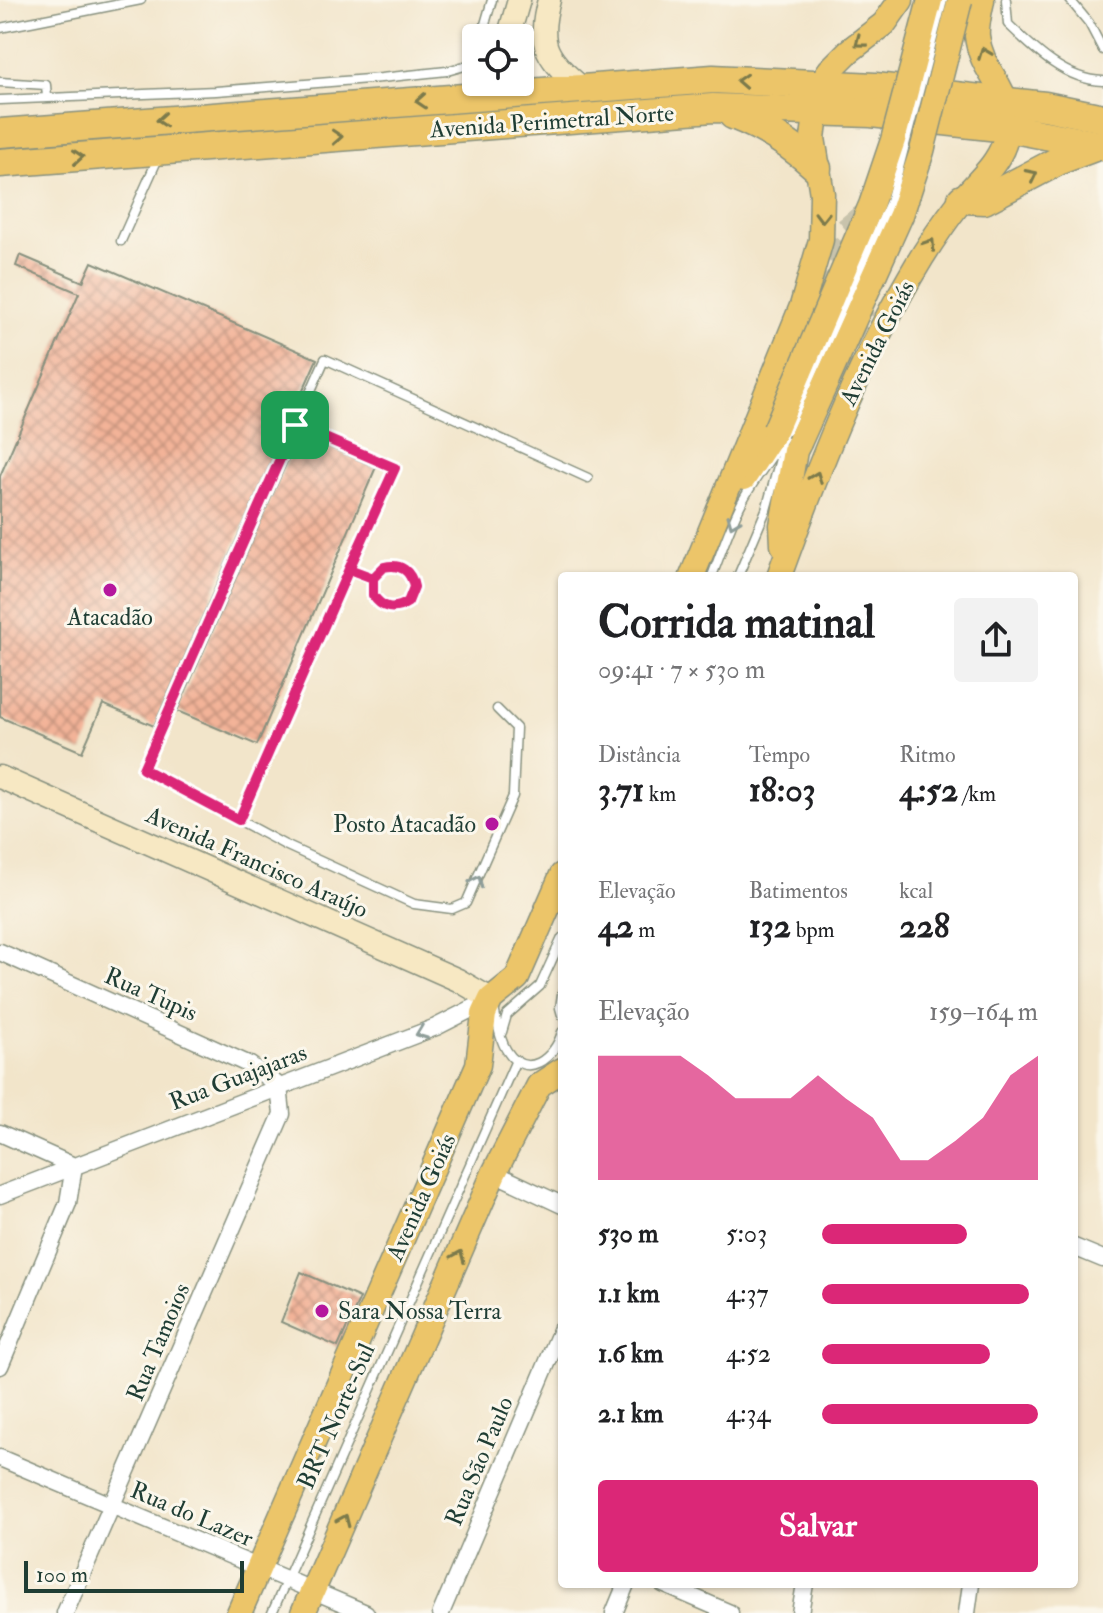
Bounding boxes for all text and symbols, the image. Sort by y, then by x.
map controls [462,24,534,96]
button: locate [462,24,534,96]
one-way arrow [855,32,869,46]
one-way arrow [977,47,994,61]
one-way arrow [735,72,748,89]
one-way arrow [414,92,427,109]
street label: Avenida Perimetral Norte [428,98,675,146]
one-way arrow [155,111,168,128]
one-way arrow [331,129,344,146]
one-way arrow [72,149,85,166]
one-way arrow [1023,170,1038,185]
one-way arrow [813,211,831,224]
one-way arrow [921,238,936,253]
street label: Avenida Goiás [832,275,922,412]
pin [261,391,329,459]
icon: arrive [273,403,317,447]
one-way arrow [806,471,823,485]
one-way arrow [727,514,743,528]
marker: Atacadão [101,581,119,599]
text: Corrida matinal [598,596,875,651]
button: share [954,598,1038,682]
place label: Atacadão [66,602,153,633]
text: 09:41 · 7 × 530 m [598,654,765,686]
text: Distância [598,741,681,769]
text: Tempo [749,741,810,769]
text: Ritmo [899,741,956,769]
text: 3.71 [598,769,644,812]
text: 18:03 [749,769,816,812]
text: 4:52 [899,769,958,812]
text: km [644,780,676,808]
text: /km [958,780,996,808]
street label: Avenida Francisco Araújo [140,799,373,925]
place label: Posto Atacadão [333,809,476,840]
marker: Posto Atacadão [483,815,501,833]
one-way arrow [467,875,483,889]
text: Elevação [598,877,676,905]
text: Batimentos [749,877,848,905]
text: kcal [899,877,933,905]
text: 42 [598,905,634,948]
text: 132 [749,905,791,948]
text: 228 [899,905,950,948]
text: m [634,916,655,944]
text: bpm [791,916,835,944]
street label: Rua Tupis [99,960,202,1029]
text: Elevação [598,996,690,1028]
text: 159–164 m [929,996,1038,1028]
one-way arrow [415,1023,429,1040]
street label: Rua Guajajaras [165,1037,311,1118]
street label: Avenida Goiás [379,1129,463,1267]
text: 530 m [598,1218,658,1250]
text: 5:03 [726,1218,767,1250]
one-way arrow [449,1249,465,1264]
street label: Rua Tamoios [120,1278,197,1406]
text: 1.1 km [598,1278,660,1310]
text: 4:37 [726,1278,768,1310]
place label: Sara Nossa Terra [338,1296,503,1327]
marker: Sara Nossa Terra [313,1302,331,1320]
street label: BRT Norte-Sul [291,1338,382,1494]
text: 1.6 km [598,1338,663,1370]
text: 4:52 [726,1338,771,1370]
street label: Rua São Paulo [438,1392,521,1531]
text: 2.1 km [598,1398,664,1430]
text: 4:34 [726,1398,770,1430]
street label: Rua do Lazer [126,1475,258,1554]
button: Salvar [598,1480,1038,1572]
one-way arrow [334,1513,350,1528]
scale bar [24,1557,244,1593]
text: 100 m [36,1561,88,1589]

